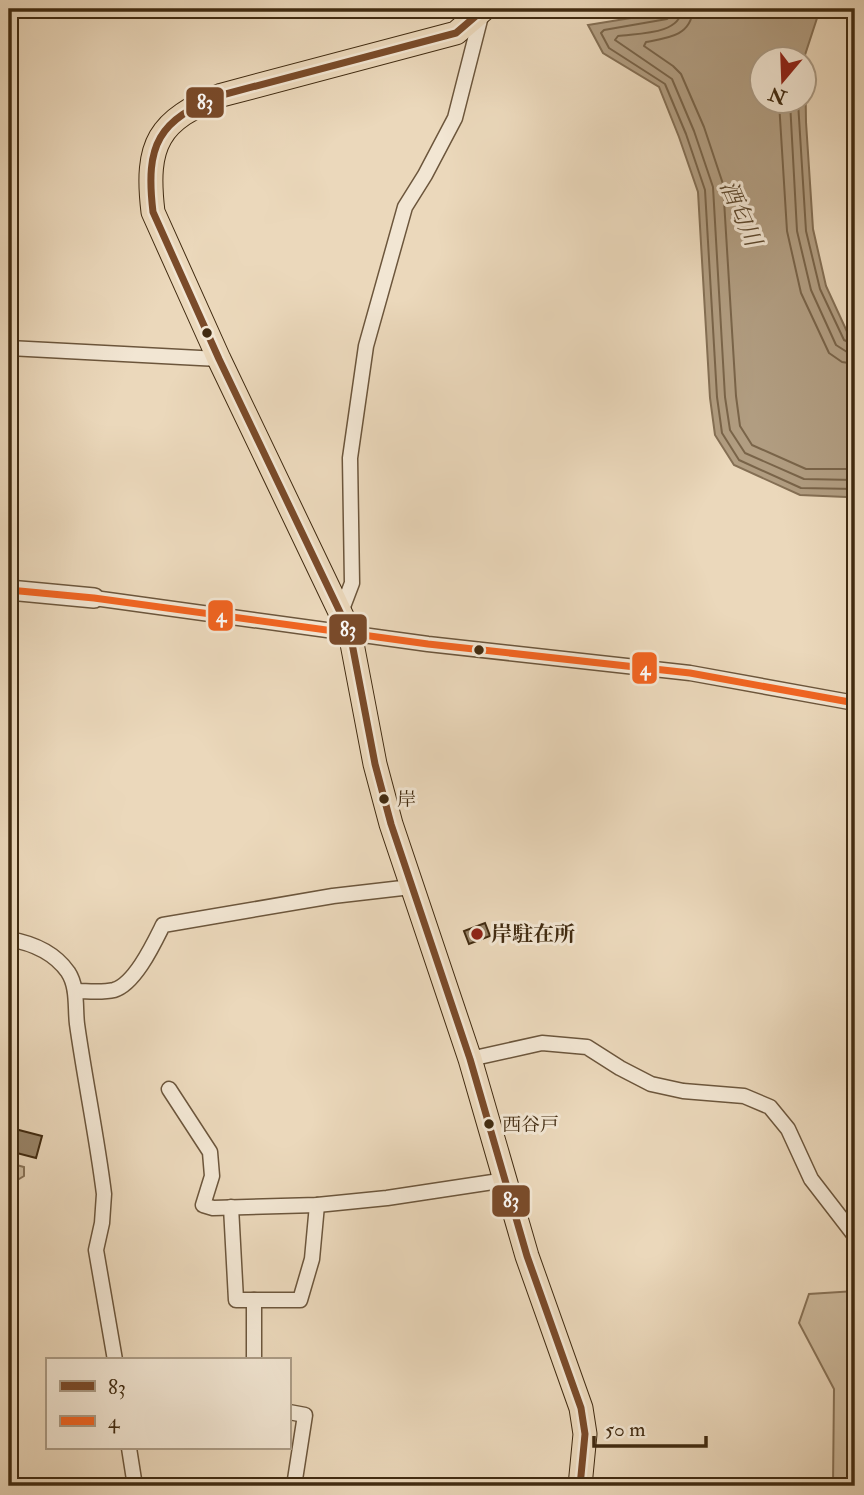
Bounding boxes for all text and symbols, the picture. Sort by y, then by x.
north arrow [748,46,818,116]
text: N [765,81,791,110]
line badge: 83 [185,86,225,119]
text: 83 [197,91,213,115]
water label: 酒匂川 [713,176,769,253]
unlabelled marker [200,326,214,340]
line badge: 4 [207,599,234,632]
text: 4 [215,604,228,628]
line badge: 83 [328,613,368,646]
text: 83 [340,618,356,642]
unlabelled marker [472,643,486,657]
line badge: 4 [631,651,658,685]
text: 4 [639,657,652,681]
place label: 岸 [397,788,416,812]
marker: 岸 [377,792,391,806]
place label: 岸駐在所 [491,921,575,948]
marker: 岸駐在所 [469,926,485,942]
place label: 西谷戸 [502,1113,559,1137]
marker: 西谷戸 [482,1117,496,1131]
line badge: 83 [491,1184,531,1218]
text: 83 [503,1189,519,1213]
legend [46,1358,290,1450]
text: 83 [108,1374,126,1401]
scale bar [594,1404,706,1448]
text: 4 [108,1408,121,1435]
text: 50 m [605,1416,646,1443]

